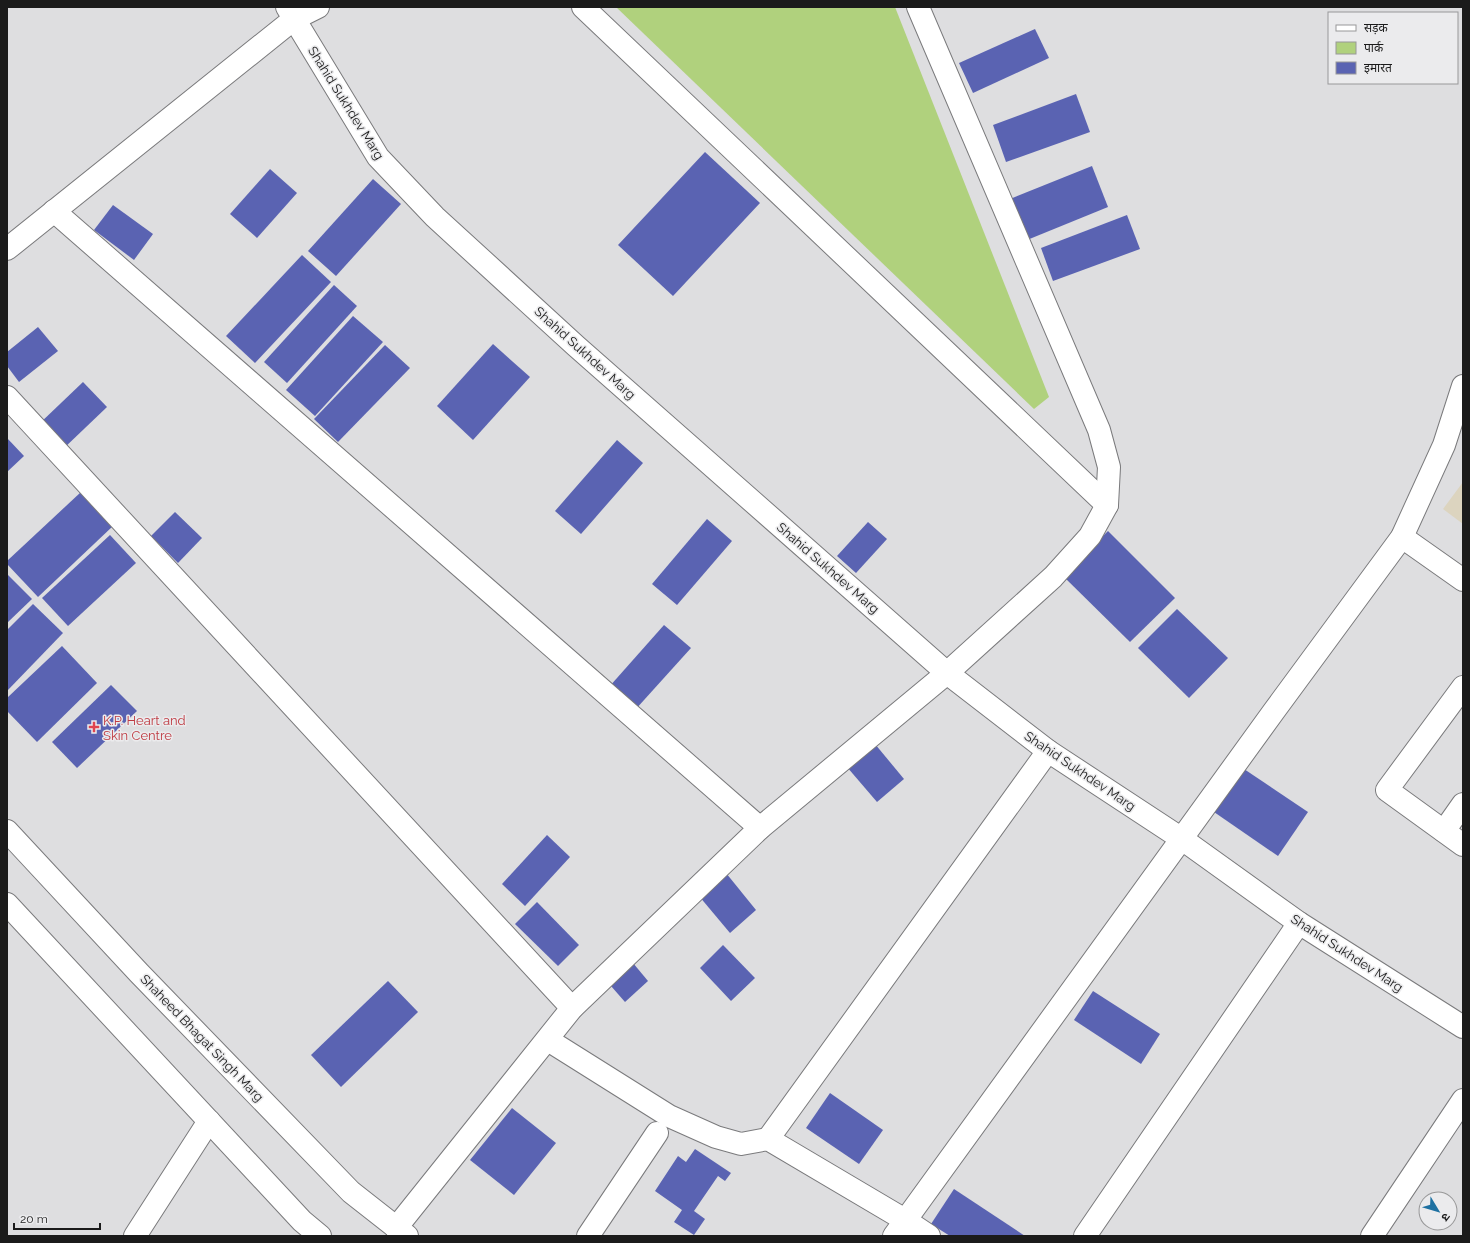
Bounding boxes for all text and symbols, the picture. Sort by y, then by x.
legend [1328,12,1458,84]
text: सड़क [1364,21,1389,35]
text: पार्क [1364,41,1384,55]
street label: Shahid Sukhdev Marg [305,44,387,162]
text: इमारत [1364,61,1393,75]
street label: Shahid Sukhdev Marg [531,304,639,402]
street label: Shahid Sukhdev Marg [774,519,882,617]
place label: K.P. Heart and Skin Centre [103,713,186,743]
marker: K.P. Heart and Skin Centre [88,721,100,733]
street label: Shahid Sukhdev Marg [1022,728,1138,814]
street label: Shahid Sukhdev Marg [1288,911,1406,995]
street label: Shaheed Bhagat Singh Marg [137,971,267,1105]
north arrow [1418,1191,1458,1231]
scale bar [14,1205,100,1231]
text: उ [1438,1210,1453,1224]
text: 20 m [20,1212,48,1226]

